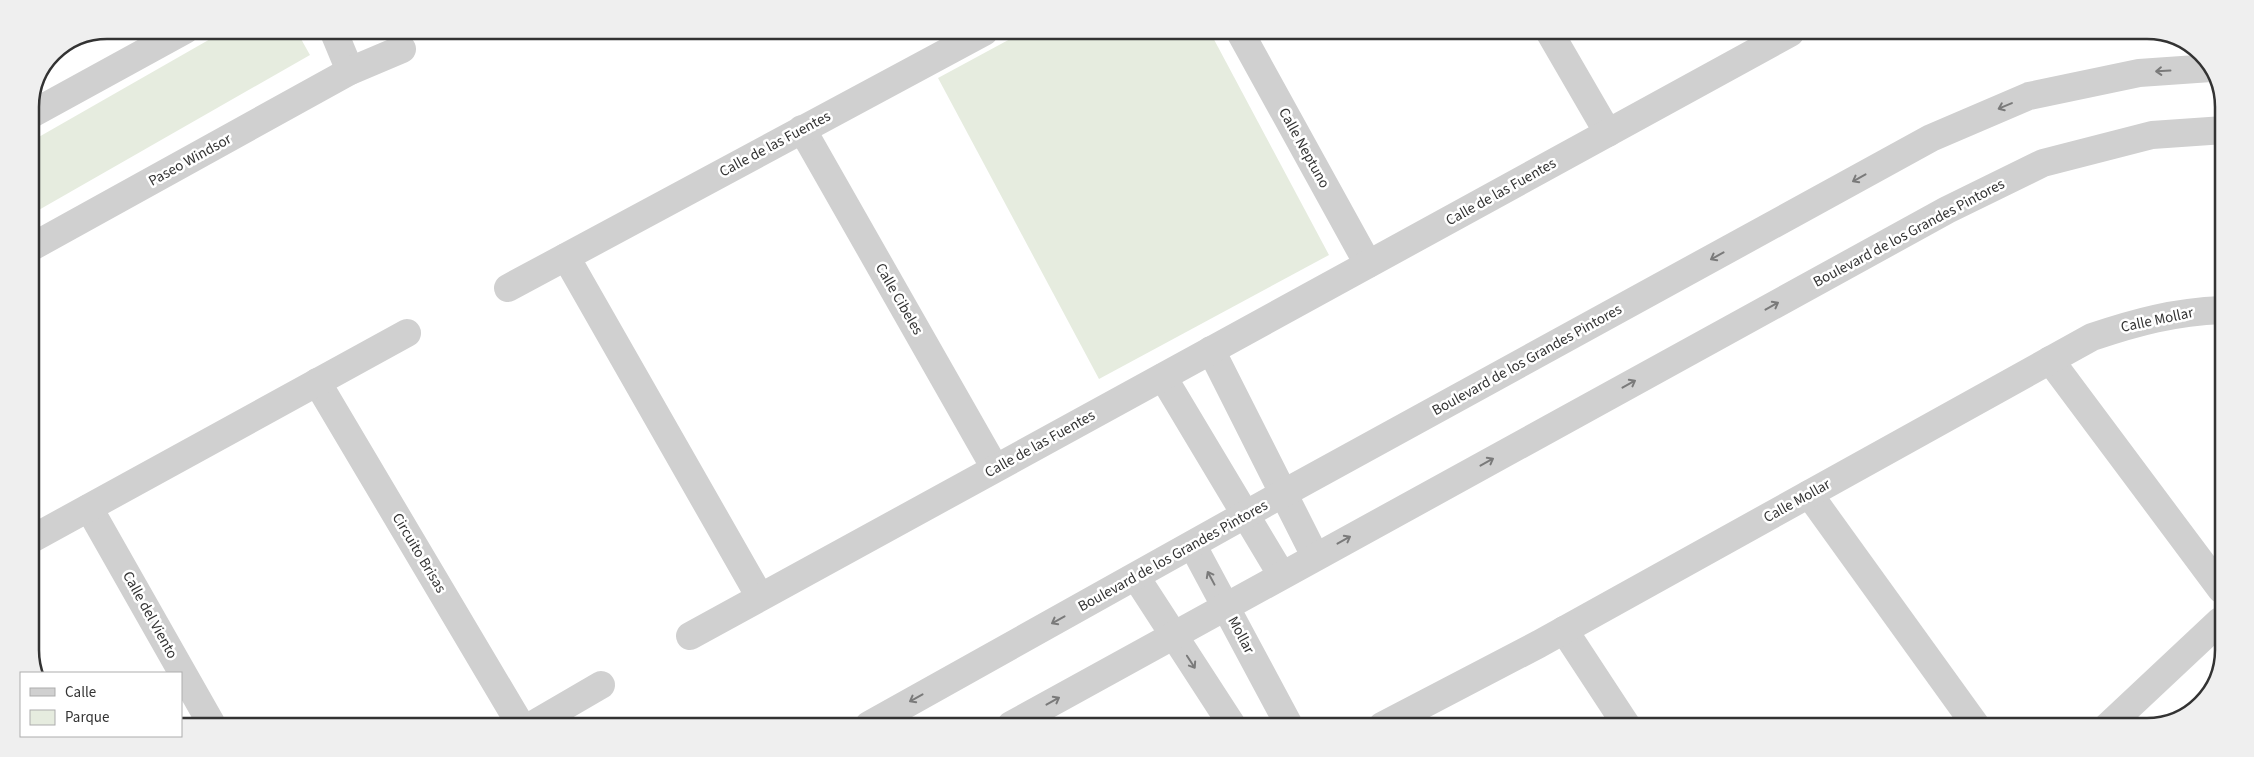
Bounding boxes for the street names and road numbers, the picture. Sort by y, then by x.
street label: Calle Neptuno [1273,104,1335,192]
street label: Calle de las Fuentes [716,106,834,182]
street label: Paseo Windsor [145,128,236,191]
street label: Calle de las Fuentes [1442,153,1560,231]
street label: Boulevard de los Grandes Pintores [1810,173,2008,293]
street label: Calle Cibeles [870,259,928,339]
street label: Boulevard de los Grandes Pintores [1428,299,1626,421]
street label: Calle Mollar [2119,302,2196,338]
street label: Calle de las Fuentes [981,405,1099,483]
street label: Calle Mollar [1760,474,1835,528]
street label: Boulevard de los Grandes Pintores [1074,495,1272,617]
street label: Circuito Brisas [387,509,451,597]
street label: Calle del Viento [117,568,183,662]
street label: Mollar [1222,613,1260,658]

